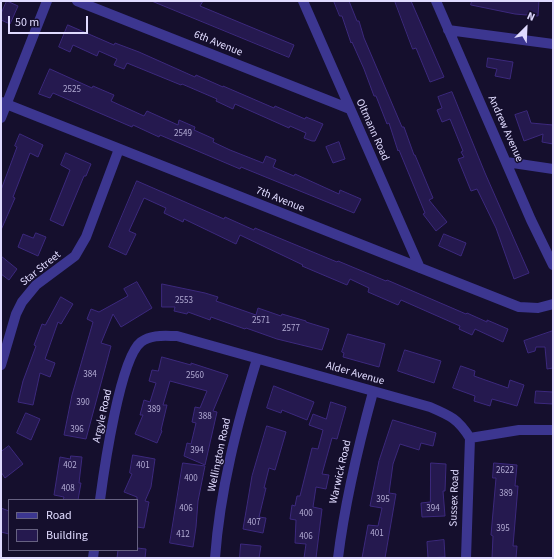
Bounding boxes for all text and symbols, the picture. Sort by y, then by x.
scale bar [10,8,90,34]
north arrow [506,8,546,48]
text: N [525,8,537,25]
text: 50 m [15,14,39,31]
street label: 6th Avenue [192,28,244,60]
house number: 2525 [63,85,81,95]
street label: Andrew Avenue [484,94,526,164]
street label: Oltmann Road [352,97,392,163]
house number: 2549 [174,129,192,139]
street label: 7th Avenue [254,184,306,216]
street label: Star Street [18,249,64,289]
house number: 2553 [175,296,193,306]
house number: 2571 [252,316,270,326]
house number: 2577 [282,324,300,334]
street label: Alder Avenue [324,359,386,389]
house number: 384 [83,370,97,380]
house number: 2560 [186,371,204,381]
street label: Argyle Road [90,388,116,444]
house number: 390 [76,398,90,408]
house number: 389 [147,405,161,415]
house number: 388 [198,412,212,422]
street label: Wellington Road [206,417,234,493]
house number: 396 [70,425,84,435]
street label: Warwick Road [327,439,355,505]
house number: 394 [190,446,204,456]
house number: 402 [63,461,77,471]
house number: 401 [136,461,150,471]
house number: 2622 [496,466,514,476]
street label: Sussex Road [447,469,463,527]
house number: 400 [184,474,198,484]
house number: 408 [61,484,75,494]
house number: 389 [499,489,513,499]
house number: 395 [376,495,390,505]
legend [8,499,138,551]
house number: 406 [179,504,193,514]
house number: 394 [426,504,440,514]
text: Road [46,507,72,524]
house number: 400 [299,509,313,519]
house number: 407 [247,518,261,528]
house number: 395 [496,524,510,534]
text: Building [46,527,88,544]
house number: 401 [370,529,384,539]
house number: 412 [176,530,190,540]
house number: 406 [299,532,313,542]

